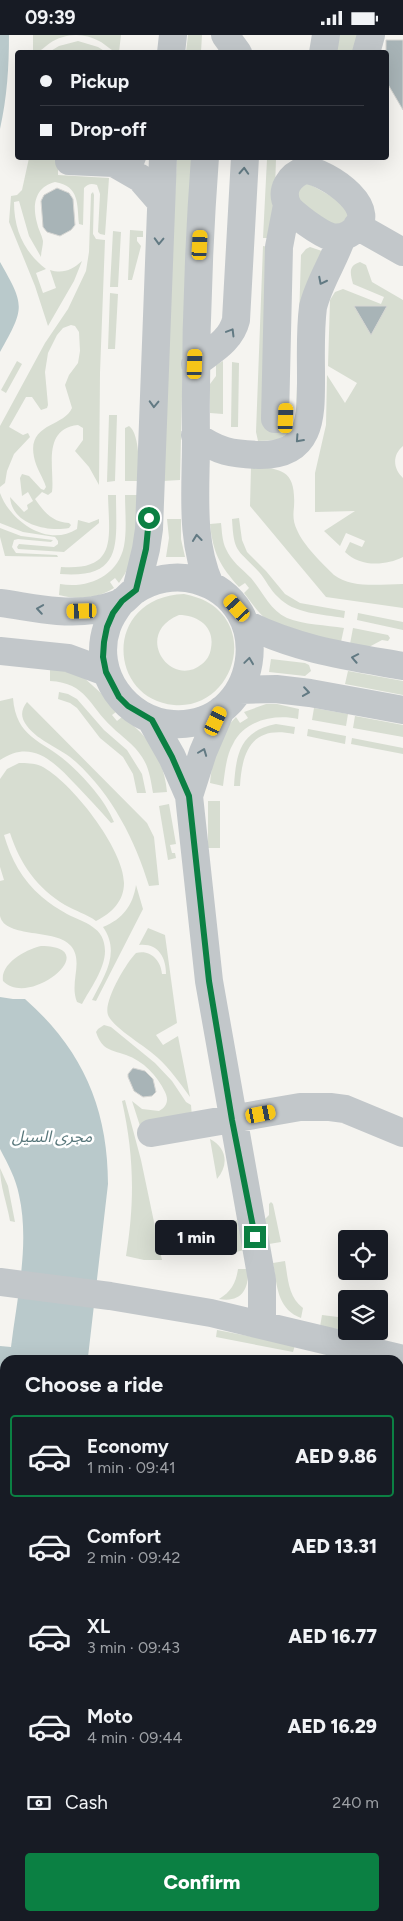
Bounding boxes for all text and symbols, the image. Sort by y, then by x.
text: 09:39 [25,6,76,29]
text: Pickup [70,70,129,93]
text: Drop-off [70,118,147,141]
one-way arrow [239,167,250,175]
car [191,230,208,260]
one-way arrow [154,238,164,245]
one-way arrow [318,276,328,285]
one-way arrow [224,328,234,337]
car [186,349,203,379]
one-way arrow [148,400,159,408]
car [277,403,294,433]
one-way arrow [296,433,305,442]
route start [138,507,160,529]
one-way arrow [192,534,203,542]
car [221,592,252,624]
car [66,603,97,619]
one-way arrow [36,604,44,615]
one-way arrow [351,653,359,663]
one-way arrow [243,656,254,664]
one-way arrow [302,686,310,697]
car [202,704,229,738]
one-way arrow [197,748,207,757]
car [244,1104,277,1124]
water label: مجرى السيل [12,1127,93,1146]
callout: 1 min [155,1219,238,1255]
route end [244,1226,266,1248]
text: 1 min [177,1228,215,1247]
map controls [338,1230,388,1340]
button: locate [338,1230,388,1280]
button: layers [338,1290,388,1340]
text: Choose a ride [25,1371,163,1398]
icon: car [27,1434,72,1479]
text: Economy [87,1435,169,1458]
text: AED 9.86 [295,1445,377,1468]
text: 1 min · 09:41 [87,1458,176,1477]
icon: car [27,1524,72,1569]
text: Comfort [87,1525,162,1548]
text: AED 13.31 [292,1535,377,1558]
text: 2 min · 09:42 [87,1548,180,1567]
icon: car [27,1614,72,1659]
text: XL [87,1615,110,1638]
text: AED 16.77 [288,1625,377,1648]
text: 3 min · 09:43 [87,1638,180,1657]
icon: car [27,1704,72,1749]
text: Moto [87,1705,133,1728]
text: AED 16.29 [287,1715,377,1738]
text: 4 min · 09:44 [87,1728,182,1747]
icon: cash [25,1789,53,1817]
text: Cash [65,1791,108,1814]
text: 240 m [332,1793,379,1812]
button: Confirm [25,1853,379,1911]

